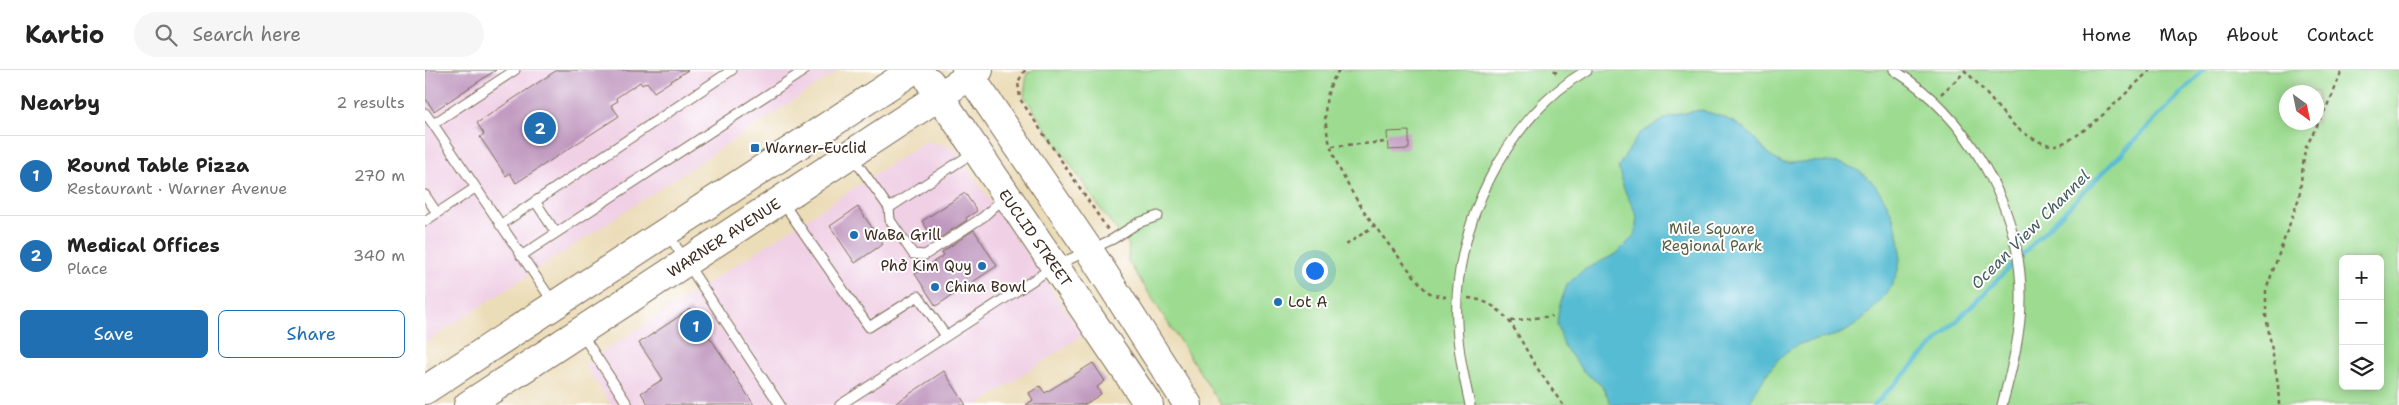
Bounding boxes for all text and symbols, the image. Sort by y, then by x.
search box [134,12,484,57]
text: Kartio [25,19,104,51]
icon: search [152,21,180,49]
text: Search here [192,22,301,47]
text: Home [2082,23,2131,47]
text: Map [2159,23,2198,47]
text: About [2226,23,2279,47]
text: Contact [2307,23,2374,47]
north arrow [2279,85,2324,130]
text: Nearby [20,89,100,117]
text: 2 results [336,92,405,113]
pin: 2 [524,109,556,147]
place label: Warner-Euclid [765,138,867,158]
marker: Warner-Euclid [749,142,761,154]
text: Round Table Pizza [67,153,249,178]
text: 1 [32,165,40,186]
text: 270 m [354,165,405,186]
water label: Ocean View Channel [1966,165,2094,293]
text: Restaurant · Warner Avenue [67,178,287,199]
street label: EUCLID STREET [994,185,1076,291]
street label: WARNER AVENUE [663,194,785,282]
park label: Mile Square Regional Park [1662,219,1762,256]
place label: WaBa Grill [864,225,942,245]
marker: WaBa Grill [848,229,860,241]
text: Medical Offices [67,233,220,258]
text: 2 [30,245,42,266]
text: 340 m [353,245,405,266]
map controls [2339,255,2384,390]
button: + [2339,255,2384,300]
place label: Phở Kim Quy [880,256,972,276]
text: Place [67,258,108,279]
your location [1302,258,1328,284]
marker: Phở Kim Quy [976,260,988,272]
place label: China Bowl [945,277,1027,297]
marker: China Bowl [929,281,941,293]
place label: Lot A [1288,292,1328,312]
marker: Lot A [1272,296,1284,308]
button: − [2339,300,2384,345]
pin: 1 [680,307,712,345]
button: Save [20,310,208,358]
button: Share [218,310,405,358]
button: layers [2339,345,2384,390]

